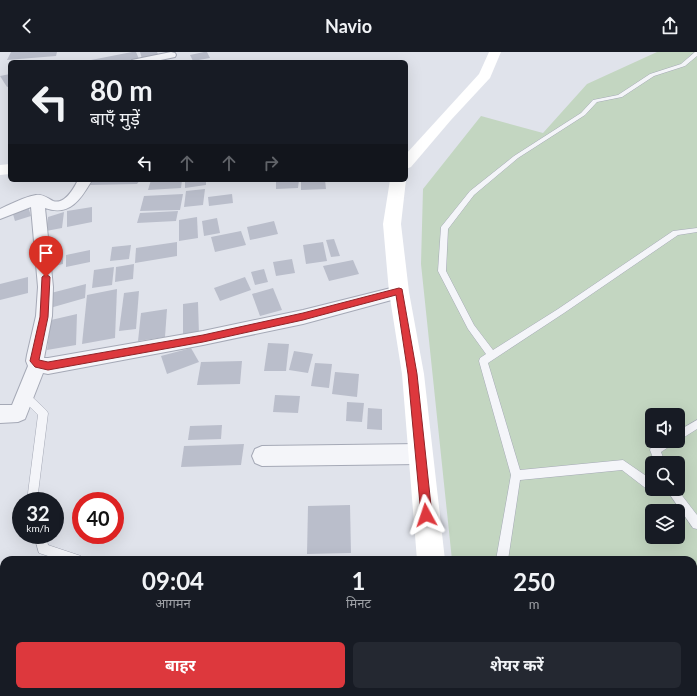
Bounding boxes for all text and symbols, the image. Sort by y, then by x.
icon: back [16,15,38,37]
text: Navio [325,15,372,37]
icon: share [659,15,681,37]
text: 80 m [90,73,153,107]
icon: left [24,76,76,128]
text: बाएँ मुड़ें [90,107,140,129]
icon: left [134,152,156,174]
icon: ahead [176,152,198,174]
icon: ahead [218,152,240,174]
icon: right [260,152,282,174]
pin [29,236,63,277]
icon: arrive [35,242,57,264]
map controls [645,408,685,544]
button: sound [645,408,685,448]
button: search [645,456,685,496]
speed limit sign: 40 [72,492,124,544]
position arrow [405,494,447,536]
text: 32 [26,501,50,525]
button: layers [645,504,685,544]
text: km/h [26,522,50,534]
text: 09:04 [142,566,204,595]
text: 1 [352,566,366,595]
text: 250 [513,567,555,596]
text: आगमन [155,595,191,611]
text: मिनट [346,595,371,611]
text: m [529,596,539,612]
button: बाहर [16,642,345,688]
button: शेयर करें [353,642,681,688]

